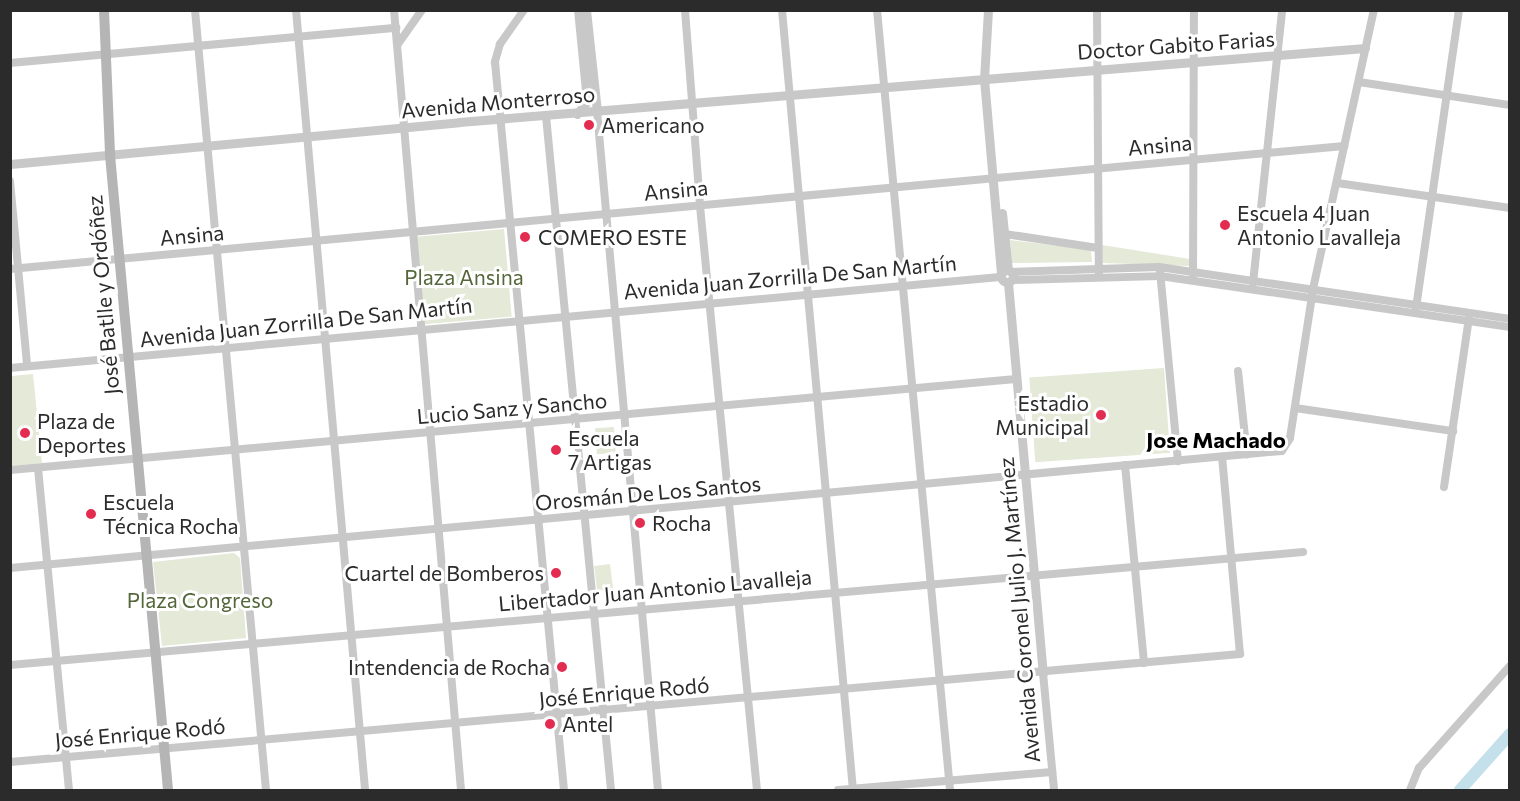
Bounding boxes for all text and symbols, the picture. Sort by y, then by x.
street label: Doctor Gabito Farias [1076,26,1276,64]
street label: Avenida Monterroso [400,81,596,123]
place label: Americano [601,112,705,138]
marker: Americano [582,118,596,132]
street label: Ansina [1127,130,1193,160]
street label: Ansina [643,175,709,205]
street label: José Batlle y Ordóñez [82,194,124,396]
place label: Escuela 4 Juan Antonio Lavalleja [1237,200,1401,250]
marker: Escuela 4 Juan Antonio Lavalleja [1218,218,1232,232]
street label: Ansina [159,220,225,250]
place label: COMERO ESTE [538,224,687,250]
marker: COMERO ESTE [516,228,534,246]
street label: Avenida Juan Zorrilla De San Martín [622,250,958,304]
park label: Plaza Ansina [404,264,524,290]
street label: Avenida Juan Zorrilla De San Martín [138,292,474,352]
street label: Lucio Sanz y Sancho [416,387,608,429]
place label: Estadio Municipal [995,390,1089,440]
place label: Plaza de Deportes [37,408,126,458]
marker: Estadio Municipal [1094,408,1108,422]
place label: Escuela 7 Artigas [568,425,652,475]
marker: Plaza de Deportes [18,426,32,440]
district label: Jose Machado [1146,427,1286,453]
marker: Escuela 7 Artigas [549,443,563,457]
street label: Avenida Coronel Julio J. Martínez [993,456,1045,764]
street label: Orosmán De Los Santos [534,471,762,515]
place label: Escuela Técnica Rocha [103,489,238,539]
marker: Escuela Técnica Rocha [84,507,98,521]
place label: Rocha [652,510,711,536]
marker: Rocha [633,516,647,530]
place label: Cuartel de Bomberos [345,560,544,586]
street label: Libertador Juan Antonio Lavalleja [497,564,813,616]
marker: Cuartel de Bomberos [549,566,563,580]
park label: Plaza Congreso [127,587,273,613]
place label: Intendencia de Rocha [348,654,550,680]
marker: Intendencia de Rocha [555,660,569,674]
street label: José Enrique Rodó [538,672,710,712]
place label: Antel [562,711,613,737]
street label: José Enrique Rodó [54,713,226,753]
marker: Antel [543,717,557,731]

